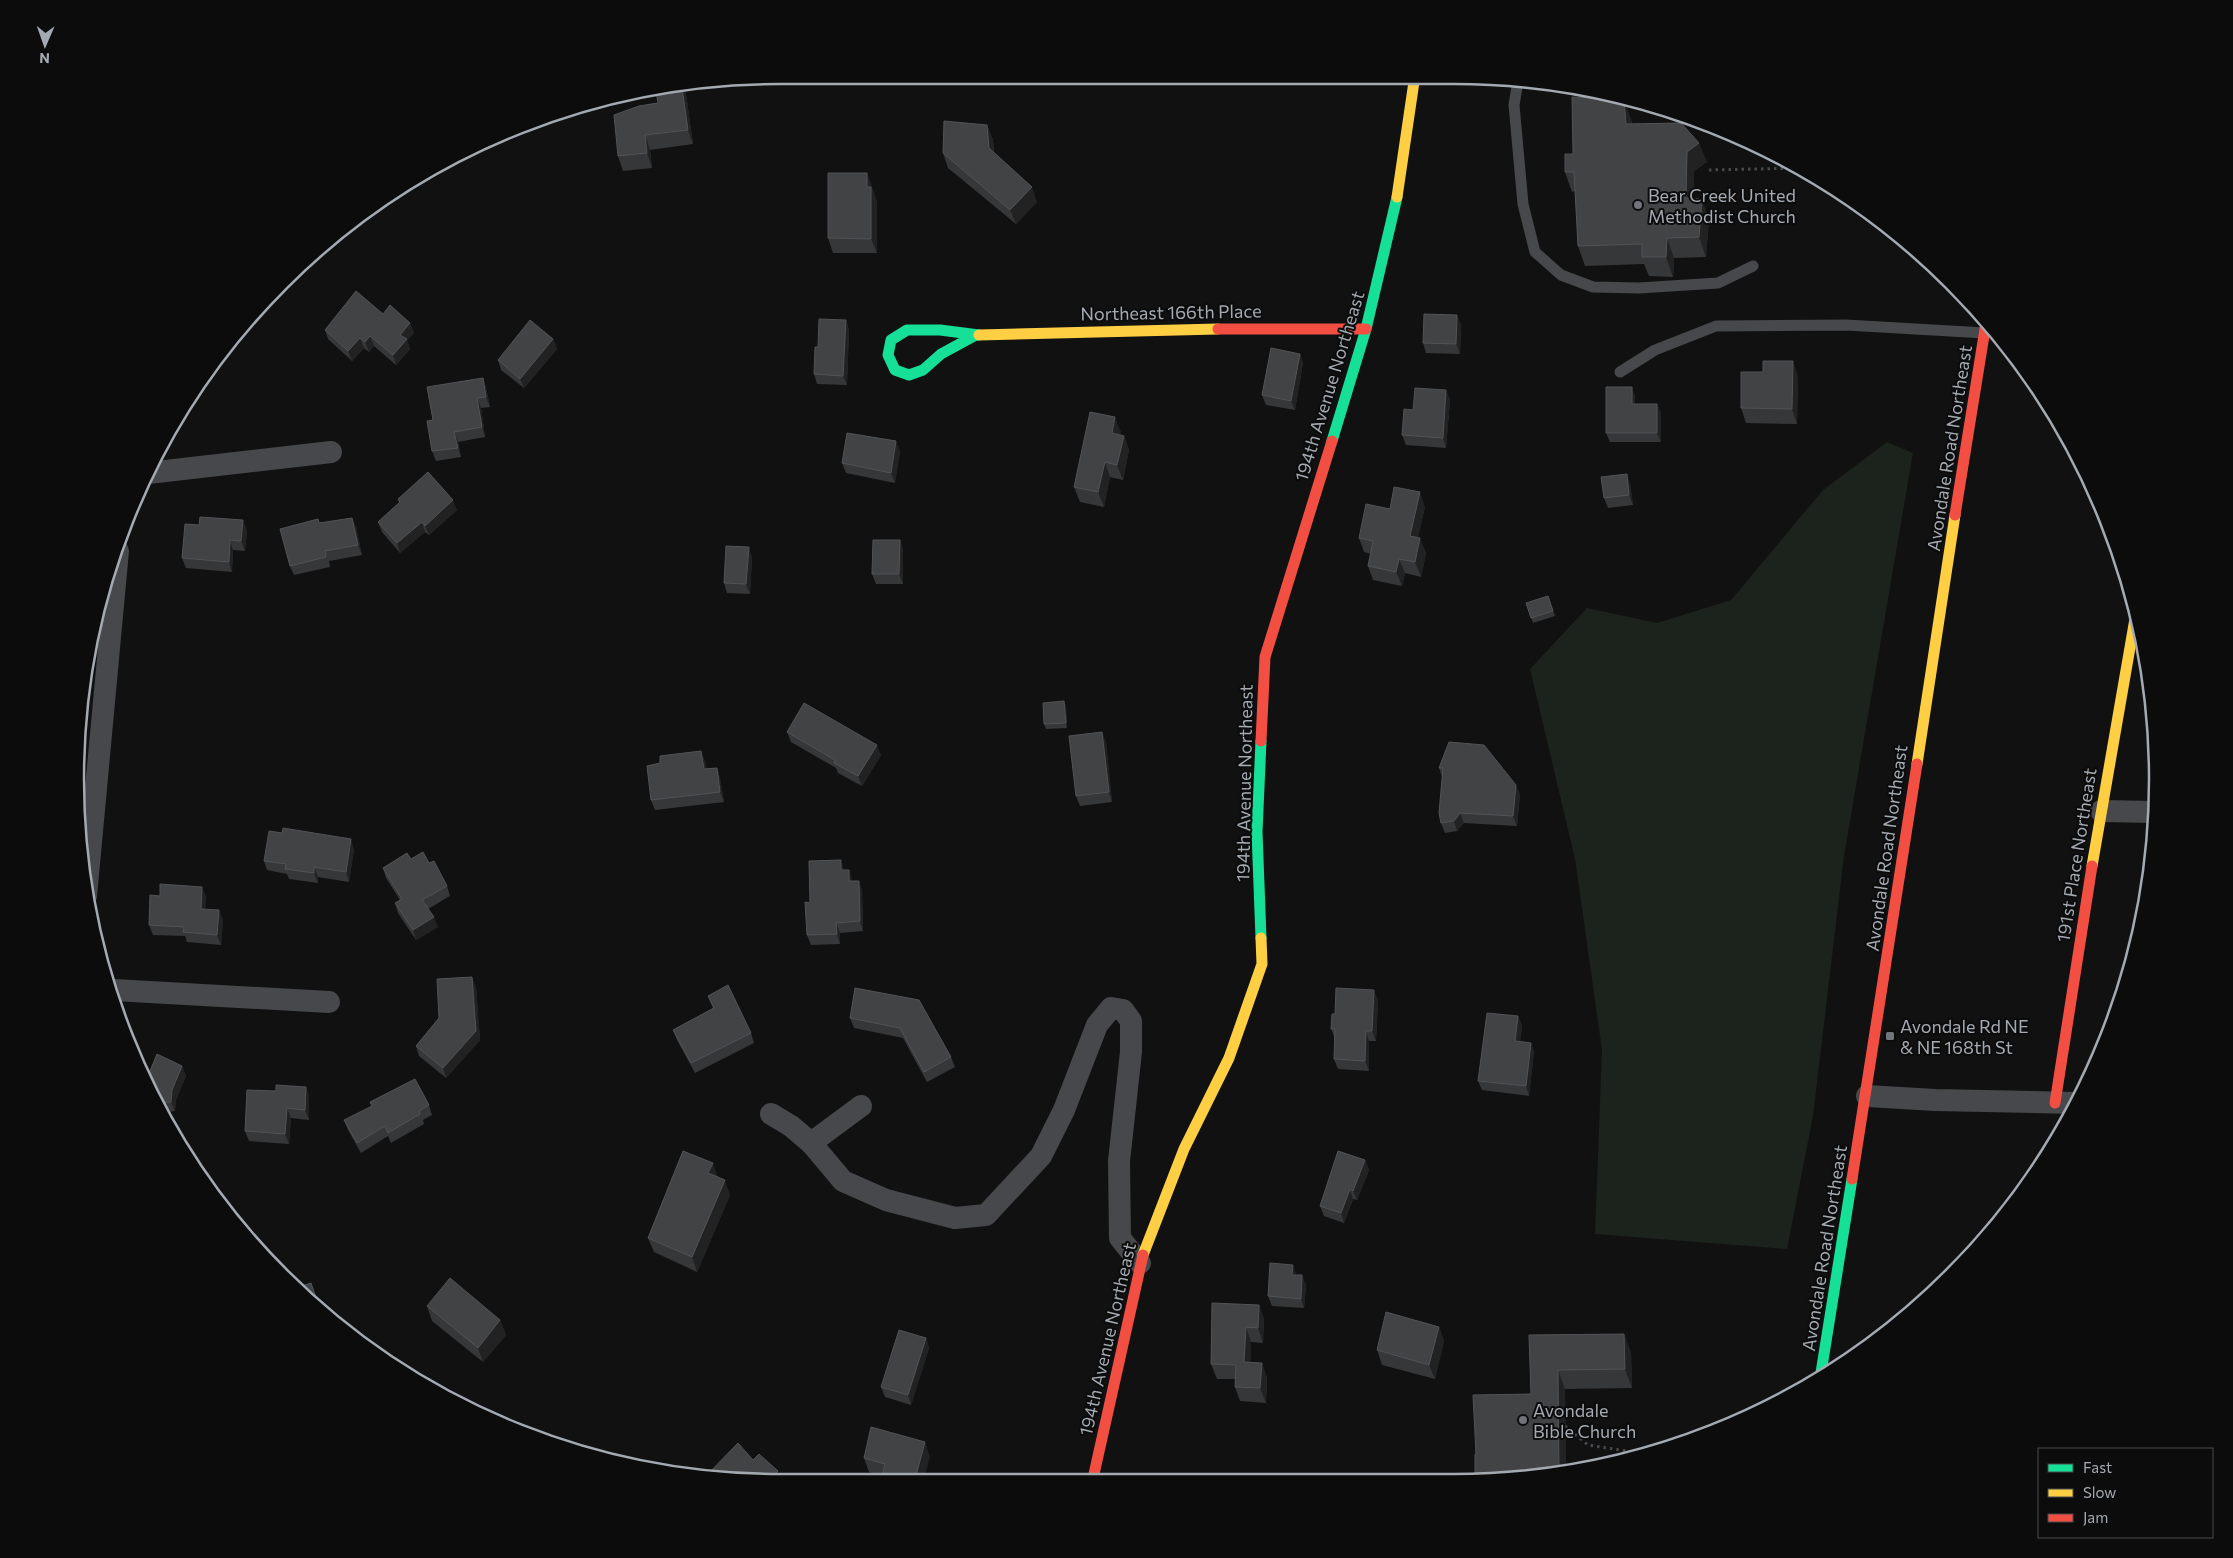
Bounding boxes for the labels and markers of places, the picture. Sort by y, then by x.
place label: Bear Creek United Methodist Church [1648,184,1796,227]
marker: Bear Creek United Methodist Church [1632,199,1644,211]
place label: Avondale Rd NE & NE 168th St [1900,1015,2029,1058]
marker: Avondale Rd NE & NE 168th St [1884,1030,1896,1042]
place label: Avondale Bible Church [1533,1399,1636,1442]
marker: Avondale Bible Church [1517,1414,1529,1426]

